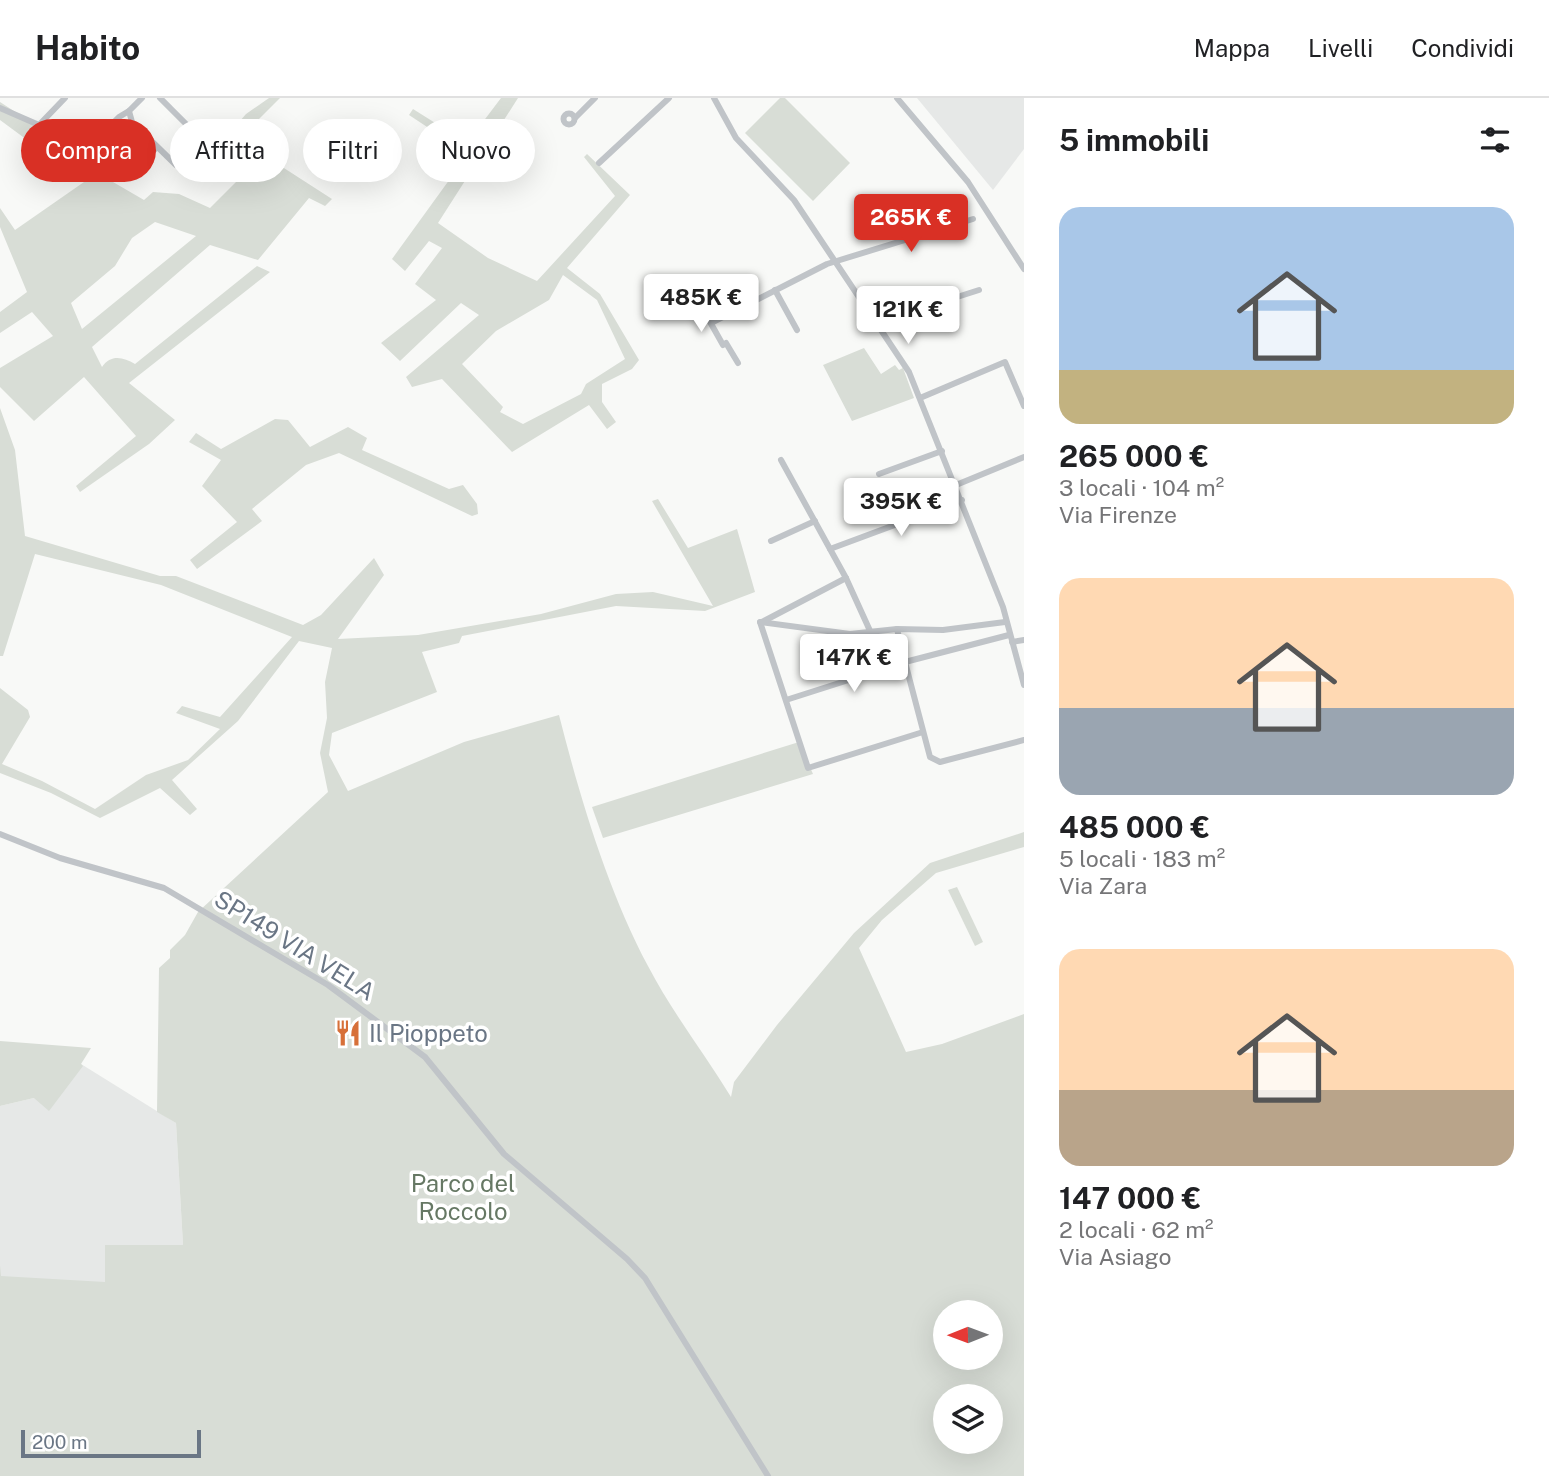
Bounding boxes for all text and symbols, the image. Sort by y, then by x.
text: Habito [35,29,140,67]
text: Mappa [1194,34,1270,62]
text: Livelli [1308,34,1373,62]
text: Condividi [1411,34,1514,62]
chip: Compra [21,119,156,182]
chip: Affitta [170,119,289,182]
chip: Filtri [303,119,402,182]
chip: Nuovo [416,119,535,182]
icon: filters [1476,121,1514,159]
text: 5 immobili [1059,122,1209,158]
pin: 265K € [854,194,968,254]
text: 265K € [870,203,952,230]
icon: home [1224,253,1350,379]
pin: 485K € [644,274,758,334]
text: 485K € [660,283,742,310]
pin: 121K € [851,286,965,346]
text: 121K € [873,295,943,322]
text: 265 000 € [1059,438,1209,474]
text: 3 locali · 104 m² [1059,474,1224,501]
pin: 395K € [844,478,958,538]
text: 395K € [860,487,942,514]
text: Via Firenze [1059,501,1177,528]
icon: home [1224,624,1350,750]
pin: 147K € [797,634,911,694]
text: 147K € [816,643,892,670]
text: 485 000 € [1059,809,1210,845]
text: 5 locali · 183 m² [1059,845,1225,872]
text: Via Zara [1059,872,1147,899]
street label: SP149 VIA VELA [210,884,380,1006]
icon: home [1224,995,1350,1121]
restaurant icon: Il Pioppeto [333,1018,363,1048]
place label: Il Pioppeto [369,1019,488,1047]
park label: Parco del Roccolo [411,1169,515,1225]
text: 147 000 € [1059,1180,1201,1216]
text: 2 locali · 62 m² [1059,1216,1214,1243]
text: Via Asiago [1059,1243,1171,1270]
north arrow [933,1300,1003,1370]
map controls [933,1300,1003,1454]
button: layers [933,1384,1003,1454]
scale bar [21,1427,201,1459]
text: 200 m [32,1431,88,1453]

